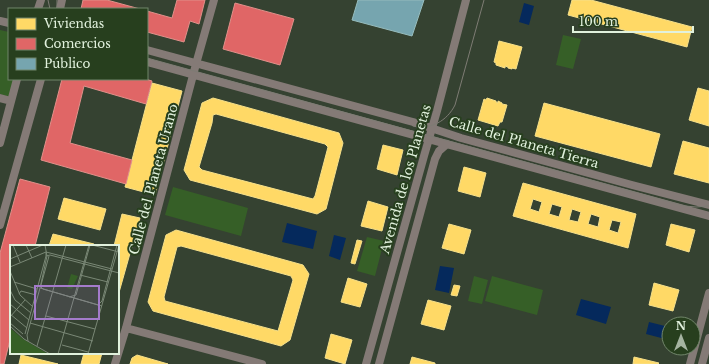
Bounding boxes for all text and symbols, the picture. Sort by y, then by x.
legend [8,8,148,80]
scale bar [573,8,693,34]
text: 100 m [579,14,618,29]
text: Viviendas [43,16,104,31]
text: Comercios [44,36,111,51]
text: Público [44,56,91,71]
street label: Calle del Planeta Urano [125,102,182,256]
street label: Avenida de los Planetas [376,102,435,257]
street label: Calle del Planeta Tierra [447,113,601,172]
inset map [10,245,119,354]
north arrow [661,316,701,356]
text: N [676,319,687,333]

